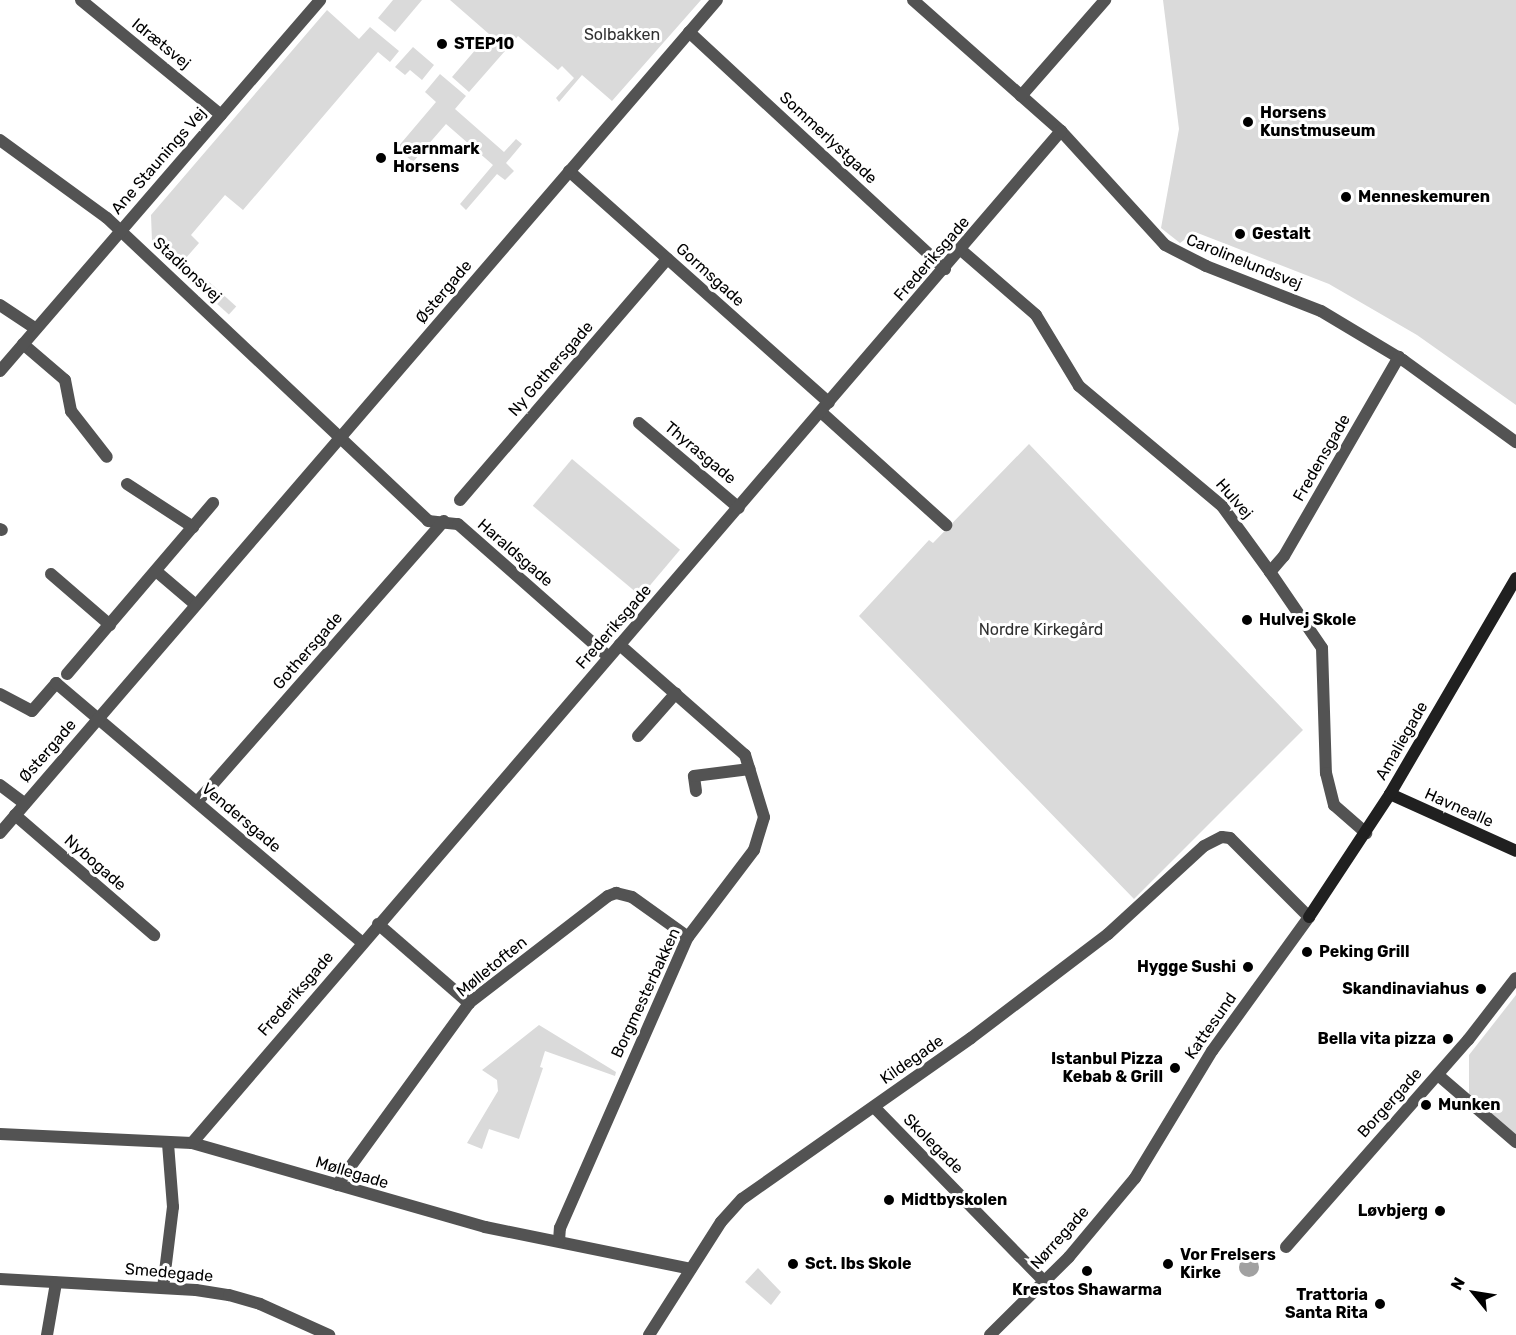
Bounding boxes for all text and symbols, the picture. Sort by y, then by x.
street label: Idrætsvej [128,15,194,73]
park label: Solbakken [584,25,660,45]
place label: STEP10 [454,34,514,54]
marker: STEP10 [435,37,449,51]
street label: Sommerlystgade [775,88,881,188]
place label: Horsens Kunstmuseum [1260,103,1375,141]
street label: Ane Staunings Vej [107,104,211,218]
marker: Horsens Kunstmuseum [1241,115,1255,129]
place label: Learnmark Horsens [393,139,480,177]
marker: Learnmark Horsens [374,151,388,165]
place label: Menneskemuren [1358,187,1490,207]
marker: Menneskemuren [1339,190,1353,204]
street label: Frederiksgade [890,213,974,305]
place label: Gestalt [1252,224,1311,244]
marker: Gestalt [1233,227,1247,241]
street label: Carolinelundsvej [1183,230,1305,294]
street label: Stadionsvej [149,233,225,307]
street label: Gormsgade [672,239,748,311]
street label: Østergade [412,256,476,328]
street label: Ny Gothersgade [504,317,598,421]
street label: Fredensgade [1289,411,1355,505]
street label: Thyrasgade [660,418,740,488]
street label: Hulvej [1211,475,1257,523]
street label: Haraldsgade [473,515,557,591]
street label: Frederiksgade [572,581,656,673]
street label: Gothersgade [269,608,347,694]
place label: Hulvej Skole [1259,610,1356,630]
marker: Hulvej Skole [1240,613,1254,627]
park label: Nordre Kirkegård [979,620,1103,640]
street label: Amaliegade [1372,698,1432,784]
street label: Østergade [16,716,80,786]
street label: Vendersgade [197,779,285,857]
street label: Havnealle [1422,784,1496,832]
street label: Nybogade [60,831,130,895]
street label: Borgmesterbakken [607,925,685,1061]
street label: Mølletoften [453,933,531,1001]
place label: Peking Grill [1319,942,1410,962]
marker: Peking Grill [1300,945,1314,959]
street label: Frederiksgade [254,948,338,1040]
place label: Hygge Sushi [1137,957,1236,977]
marker: Hygge Sushi [1241,960,1255,974]
place label: Skandinaviahus [1342,979,1469,999]
marker: Skandinaviahus [1474,982,1488,996]
street label: Kattesund [1181,989,1241,1063]
place label: Bella vita pizza [1317,1029,1436,1049]
street label: Kildegade [877,1031,947,1089]
marker: Bella vita pizza [1441,1032,1455,1046]
place label: Istanbul Pizza Kebab & Grill [1051,1049,1163,1087]
marker: Istanbul Pizza Kebab & Grill [1168,1061,1182,1075]
street label: Borgergade [1354,1064,1426,1142]
place label: Munken [1438,1095,1501,1115]
marker: Munken [1419,1098,1433,1112]
street label: Skolegade [899,1110,967,1178]
street label: Møllegade [313,1153,391,1193]
place label: Midtbyskolen [901,1190,1007,1210]
marker: Midtbyskolen [882,1193,896,1207]
place label: Løvbjerg [1358,1201,1428,1221]
street label: Nørregade [1027,1203,1093,1273]
marker: Løvbjerg [1433,1204,1447,1218]
place label: Vor Frelsers Kirke [1180,1245,1276,1283]
place label: Sct. Ibs Skole [805,1254,911,1274]
marker: Sct. Ibs Skole [786,1257,800,1271]
marker: Vor Frelsers Kirke [1161,1257,1175,1271]
street label: Smedegade [124,1260,214,1286]
north arrow [1444,1263,1504,1323]
marker: Krestos Shawarma [1080,1264,1094,1278]
text: N [1447,1274,1469,1293]
place label: Krestos Shawarma [1012,1280,1162,1300]
place label: Trattoria Santa Rita [1285,1285,1368,1323]
marker: Trattoria Santa Rita [1373,1297,1387,1311]

